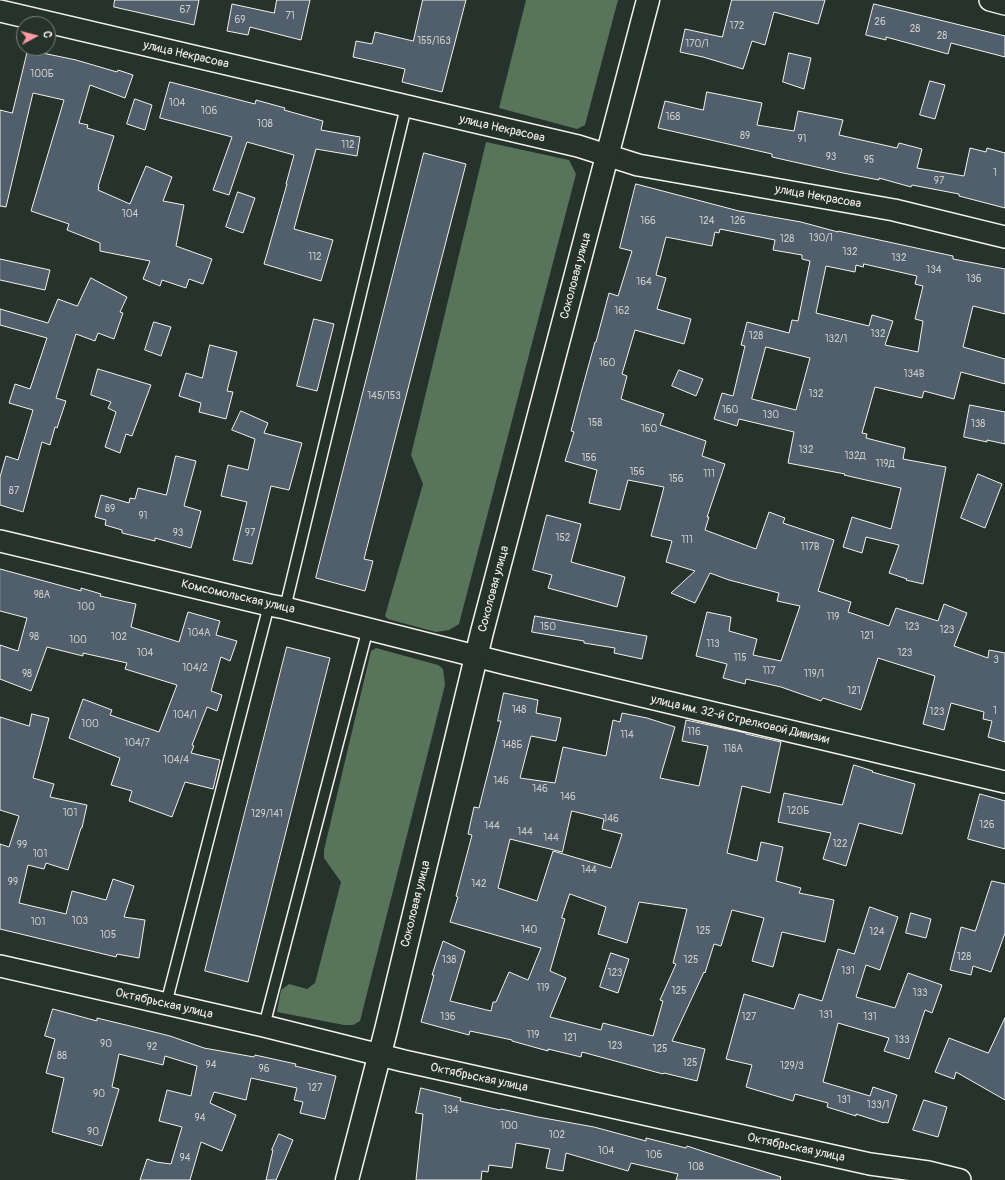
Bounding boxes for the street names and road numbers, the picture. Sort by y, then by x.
street label: улица Некрасова [142,38,230,72]
street label: улица Некрасова [458,112,546,146]
street label: улица Некрасова [774,182,862,212]
street label: Соколовая улица [558,231,594,321]
street label: Соколовая улица [476,544,512,634]
street label: Комсомольская улица [180,577,296,617]
street label: улица им. 32-й Стрелковой Дивизии [649,692,831,748]
street label: Соколовая улица [398,859,434,949]
street label: Октябрьская улица [114,986,214,1022]
street label: Октябрьская улица [429,1061,529,1095]
street label: Октябрьская улица [746,1131,846,1165]

